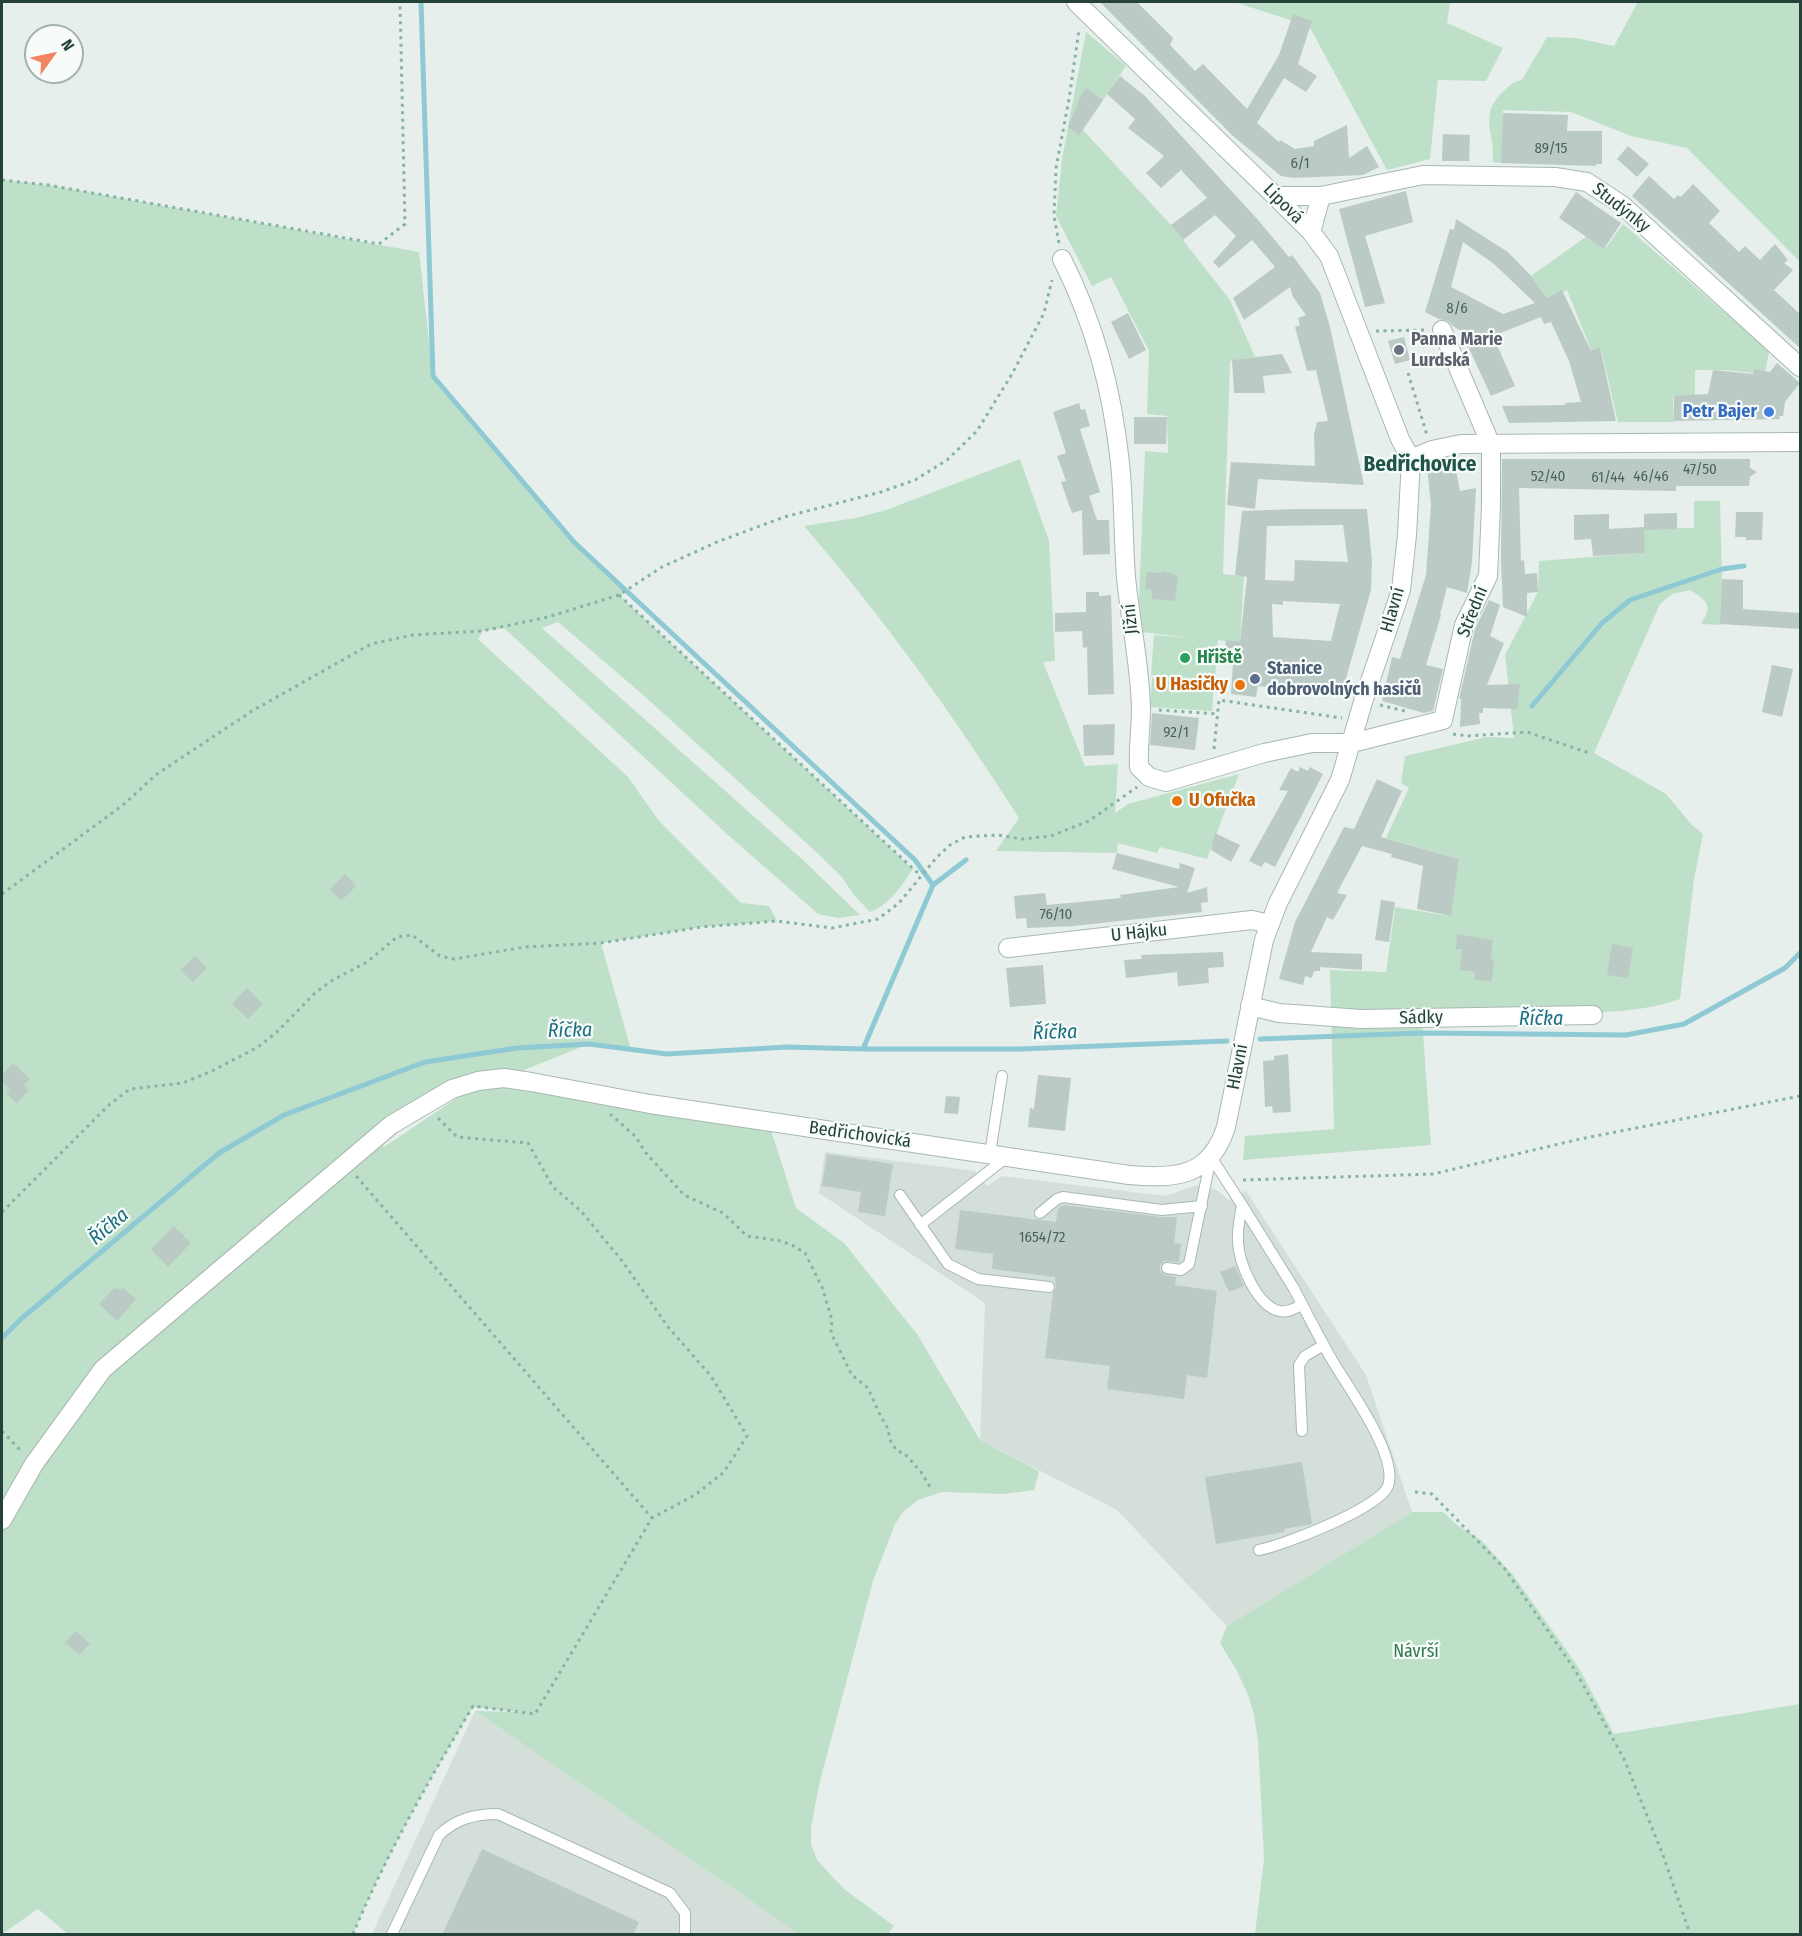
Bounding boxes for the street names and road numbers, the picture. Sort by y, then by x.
street label: Lipová [1258,179,1308,229]
street label: Studýnky [1588,179,1654,237]
street label: Střední [1453,583,1493,641]
street label: Hlavní [1376,585,1410,635]
street label: Jižní [1119,603,1143,635]
street label: U Hájku [1110,919,1168,947]
street label: Sádky [1399,1007,1443,1029]
street label: Hlavní [1223,1042,1253,1092]
street label: Bedřichovická [808,1117,912,1153]

